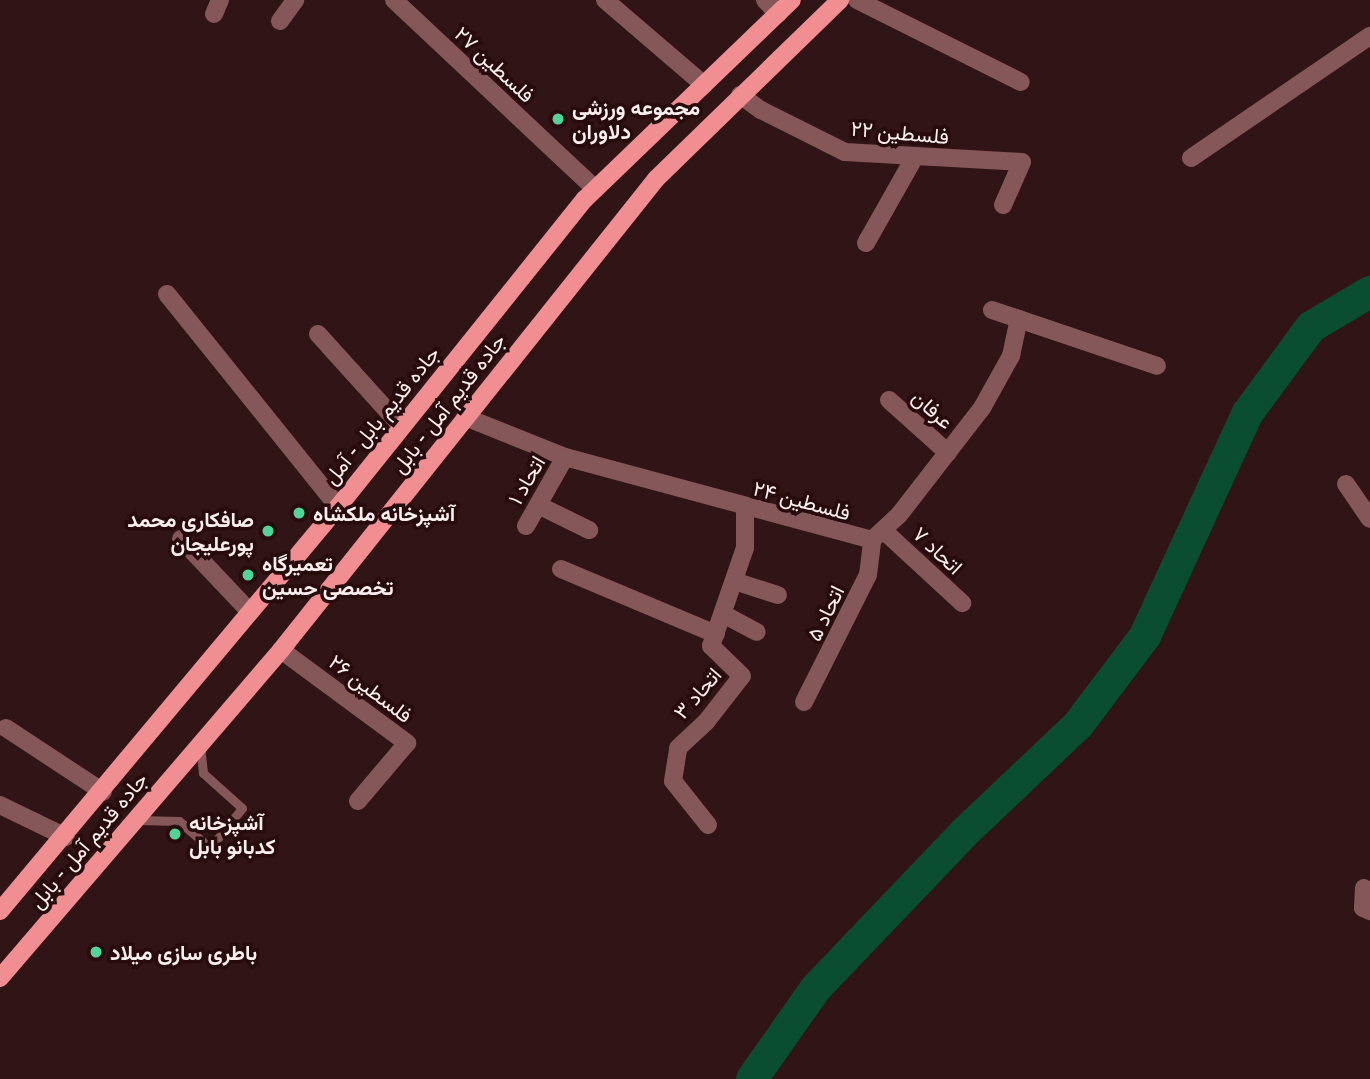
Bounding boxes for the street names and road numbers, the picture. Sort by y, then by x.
street label: فلسطین ۲۷ [450,21,540,107]
street label: فلسطین ۲۲ [850,115,950,149]
street label: جاده قدیم آمل - بابل [386,328,510,478]
street label: جاده قدیم بابل - آمل [318,341,444,489]
street label: عرفان [907,384,959,434]
street label: اتحاد ۱ [502,451,550,509]
street label: فلسطین ۲۴ [751,475,853,525]
street label: اتحاد ۷ [908,521,968,579]
street label: اتحاد ۵ [801,581,849,645]
street label: فلسطين ٢۶ [324,649,418,727]
street label: اتحاد ۳ [668,662,726,724]
street label: جاده قدیم آمل - بابل [24,767,152,913]

